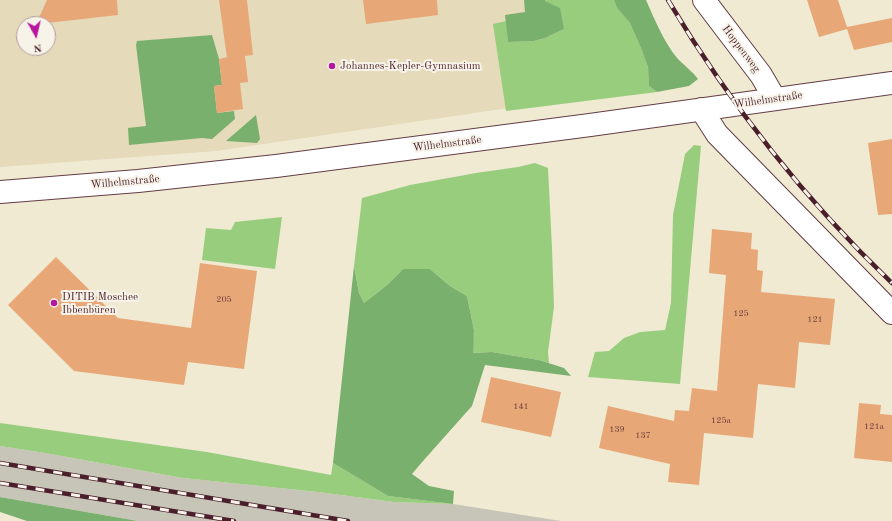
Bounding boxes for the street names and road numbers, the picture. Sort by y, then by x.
street label: Hoppenweg [719,23,763,75]
street label: Wilhelmstraße [733,89,803,111]
street label: Wilhelmstraße [412,133,482,155]
street label: Wilhelmstraße [90,172,160,192]

